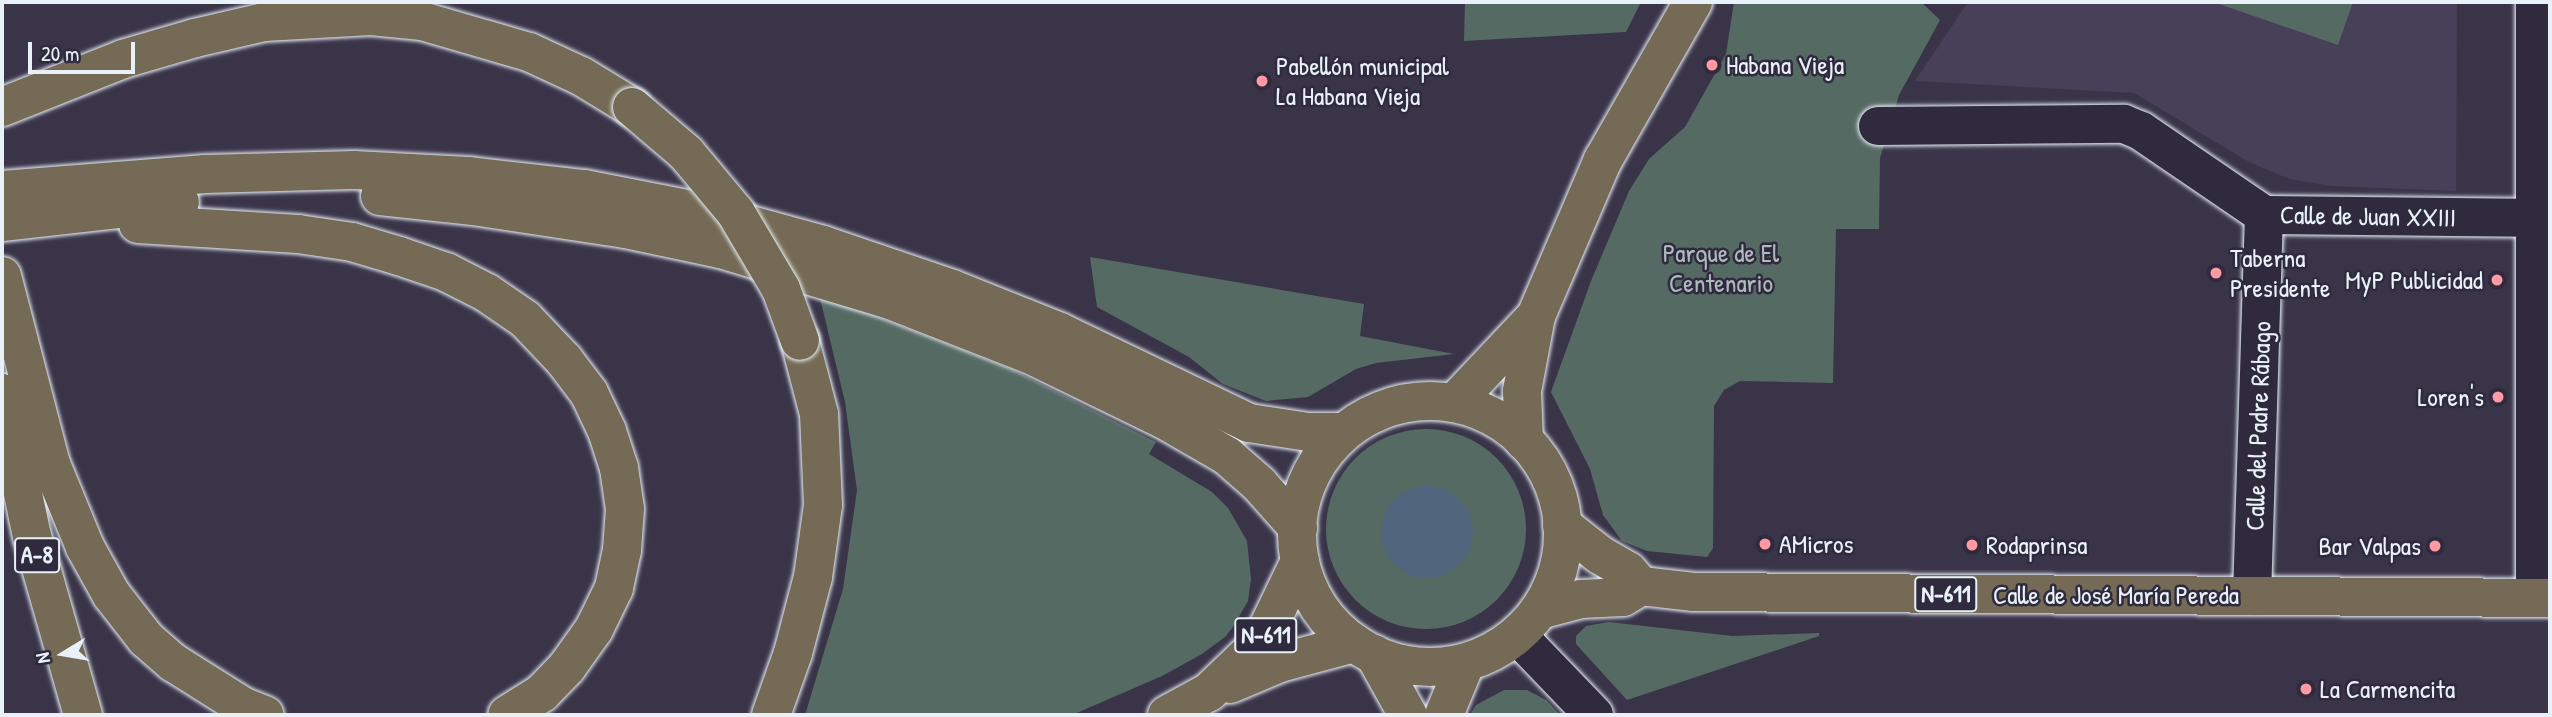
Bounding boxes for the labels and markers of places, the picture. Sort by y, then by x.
place label: Habana Vieja [1726,49,1844,81]
place label: Pabellón municipal La Habana Vieja [1276,50,1449,112]
marker: Habana Vieja [1704,57,1720,73]
marker: Pabellón municipal La Habana Vieja [1254,73,1270,89]
place label: Taberna Presidente [2230,242,2330,304]
place label: MyP Publicidad [2345,264,2483,296]
marker: Taberna Presidente [2208,265,2224,281]
marker: MyP Publicidad [2489,272,2505,288]
place label: Loren's [2417,381,2484,413]
marker: Loren's [2490,389,2506,405]
place label: AMicros [1779,528,1854,560]
place label: Rodaprinsa [1986,529,2088,561]
place label: Bar Valpas [2319,530,2421,562]
marker: AMicros [1757,536,1773,552]
marker: Rodaprinsa [1964,537,1980,553]
marker: Bar Valpas [2427,538,2443,554]
place label: La Carmencita [2320,673,2455,705]
marker: La Carmencita [2298,681,2314,697]

